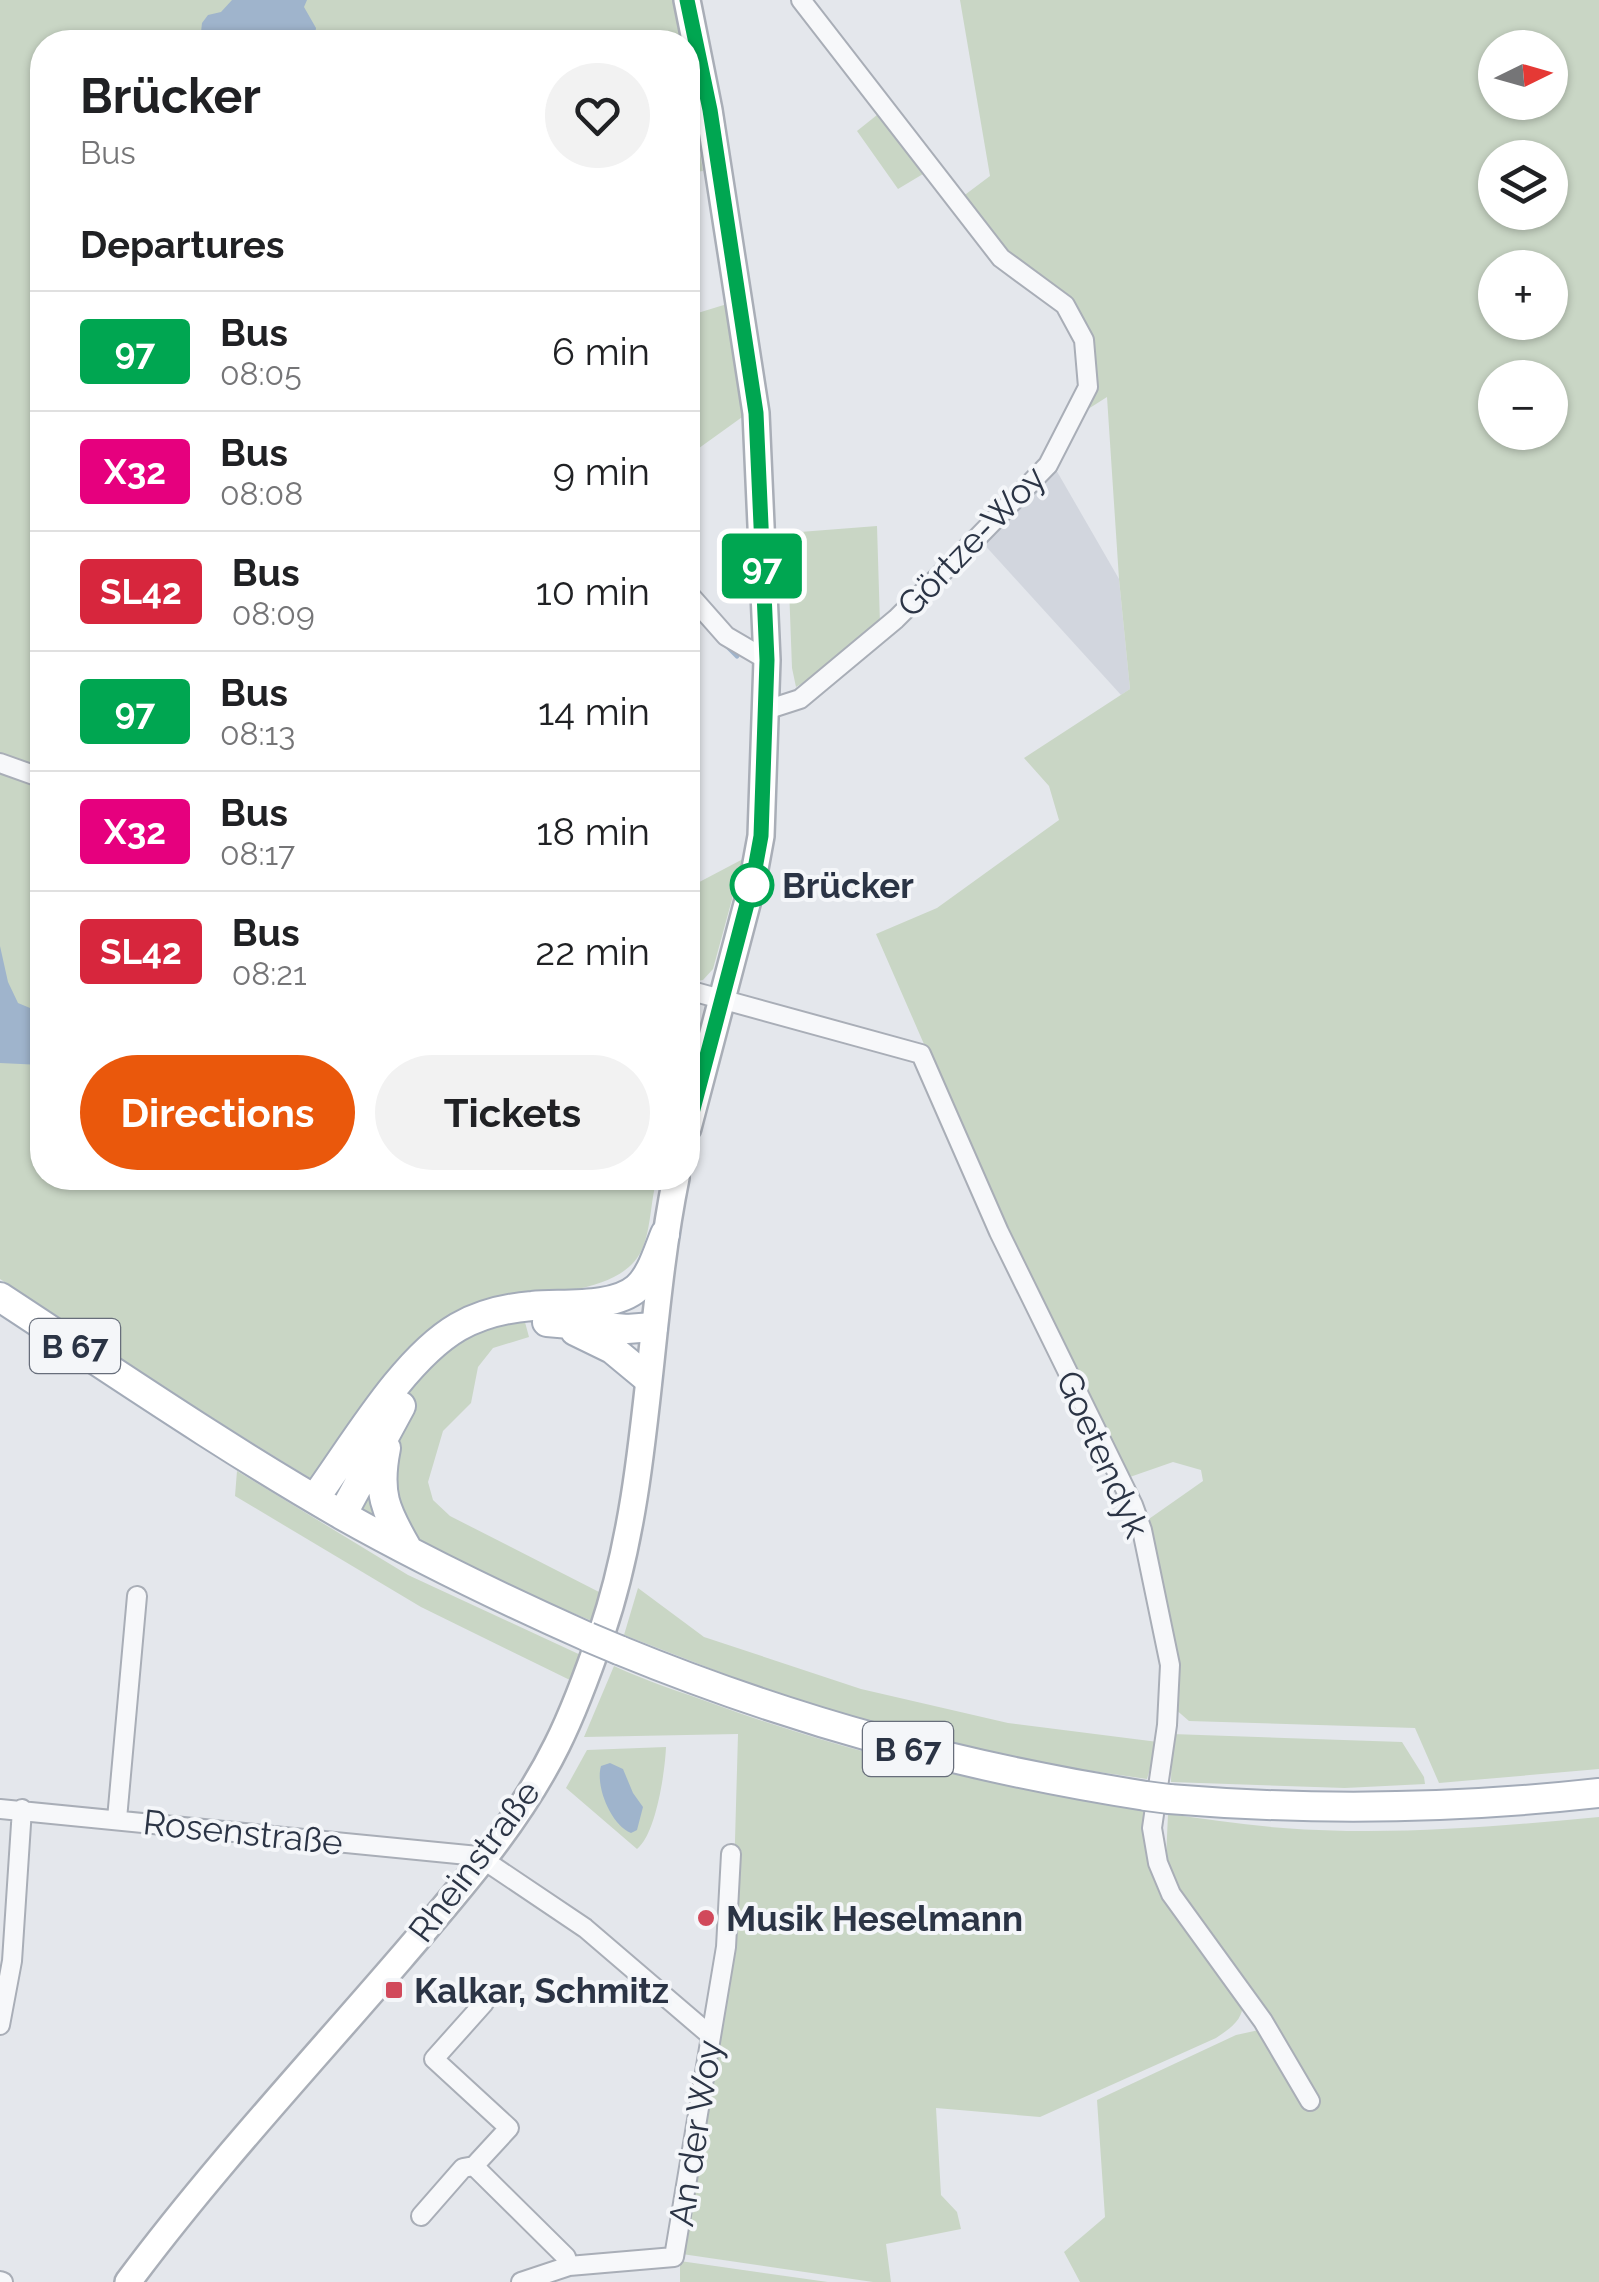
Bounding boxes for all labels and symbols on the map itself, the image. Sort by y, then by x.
north arrow [1478,30,1568,120]
street label: Görtze-Woy [889,457,1053,625]
line badge: 97 [717,534,807,598]
marker: Brücker [731,864,773,906]
place label: Brücker [782,865,914,906]
road number: B 67 [30,1319,120,1373]
street label: Goetendyk [1048,1364,1158,1544]
road number: B 67 [863,1722,953,1776]
street label: Rheinstraße [400,1772,548,1950]
street label: Rosenstraße [141,1801,345,1863]
place label: Musik Heselmann [726,1898,1023,1939]
marker: Musik Heselmann [695,1907,717,1929]
place label: Kalkar, Schmitz [414,1970,669,2011]
marker: Kalkar, Schmitz [383,1979,405,2001]
street label: An der Woy [660,2037,730,2229]

